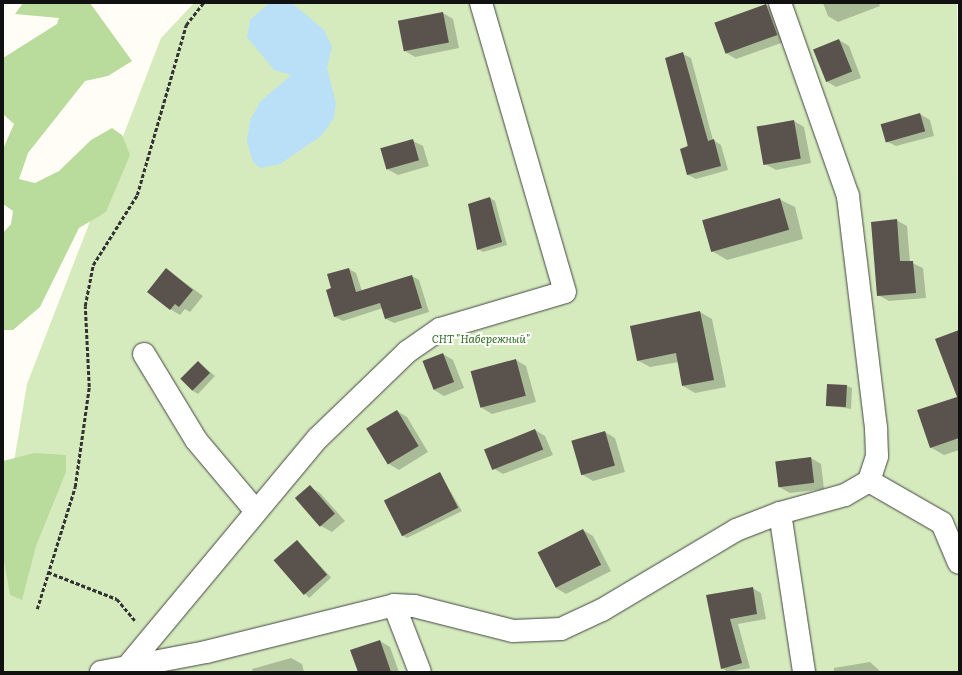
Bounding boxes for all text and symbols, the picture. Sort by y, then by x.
park label: СНТ "Набережный" [432,331,530,345]

